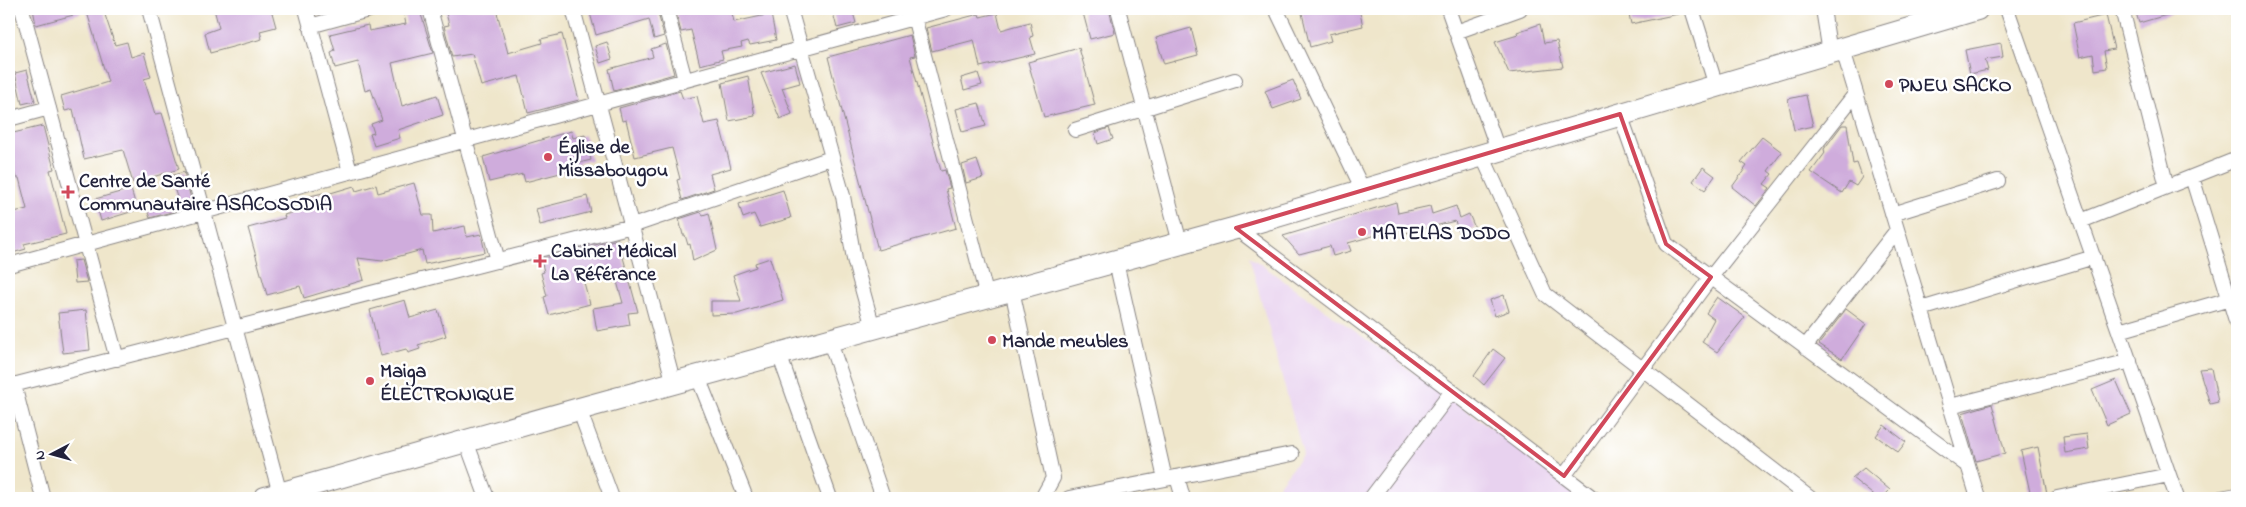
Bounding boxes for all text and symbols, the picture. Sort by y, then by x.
place label: PNEU SACKO [1899,72,2012,101]
marker: PNEU SACKO [1883,78,1895,90]
place label: Église de Missabougou [558,134,668,187]
marker: Église de Missabougou [542,151,554,163]
place label: Centre de Santé Communautaire ASACOSODIA [79,168,332,220]
marker: Centre de Santé Communautaire ASACOSODIA [61,185,75,199]
place label: MATELAS DODO [1372,220,1510,249]
marker: MATELAS DODO [1356,226,1368,238]
place label: Cabinet Médical La Référance [551,238,676,290]
marker: Cabinet Médical La Référance [533,254,547,268]
place label: Mande meubles [1002,328,1128,357]
marker: Mande meubles [986,334,998,346]
place label: Maiga ÉLECTRONIQUE [380,358,514,410]
marker: Maiga ÉLECTRONIQUE [364,375,376,387]
north arrow [28,430,78,480]
text: N [30,449,51,461]

